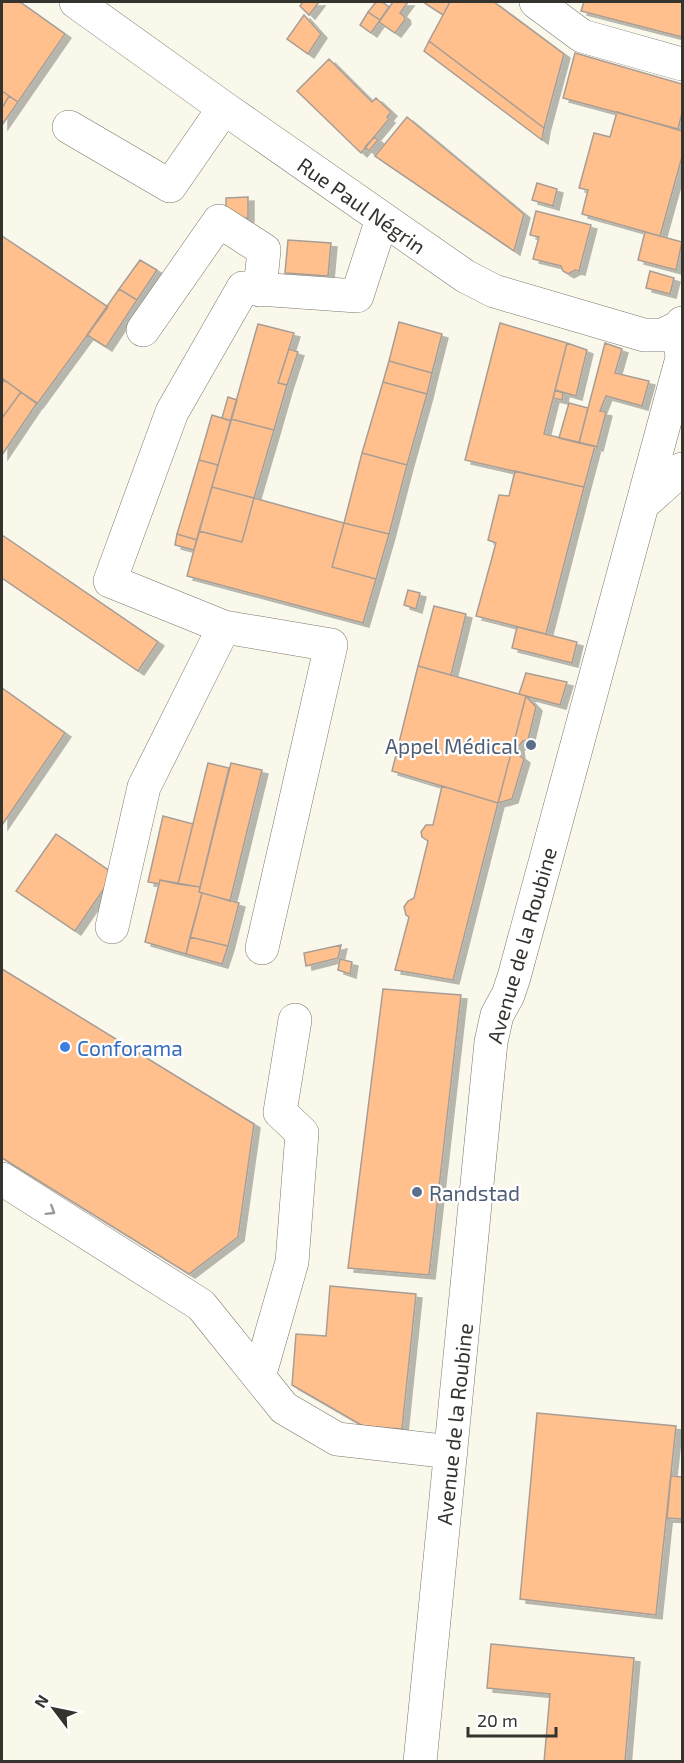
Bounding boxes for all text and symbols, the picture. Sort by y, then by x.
street label: Rue Paul Négrin [293,152,431,258]
place label: Appel Médical [385,733,520,758]
marker: Appel Médical [524,738,538,752]
street label: Avenue de la Roubine [481,844,561,1046]
place label: Conforama [77,1035,183,1060]
marker: Conforama [58,1040,72,1054]
place label: Randstad [429,1180,520,1205]
marker: Randstad [410,1185,424,1199]
one-way arrow [45,1203,55,1215]
street label: Avenue de la Roubine [431,1322,477,1526]
north arrow [24,1679,84,1739]
text: N [30,1691,52,1711]
scale bar [468,1700,556,1738]
text: 20 m [477,1709,518,1731]

